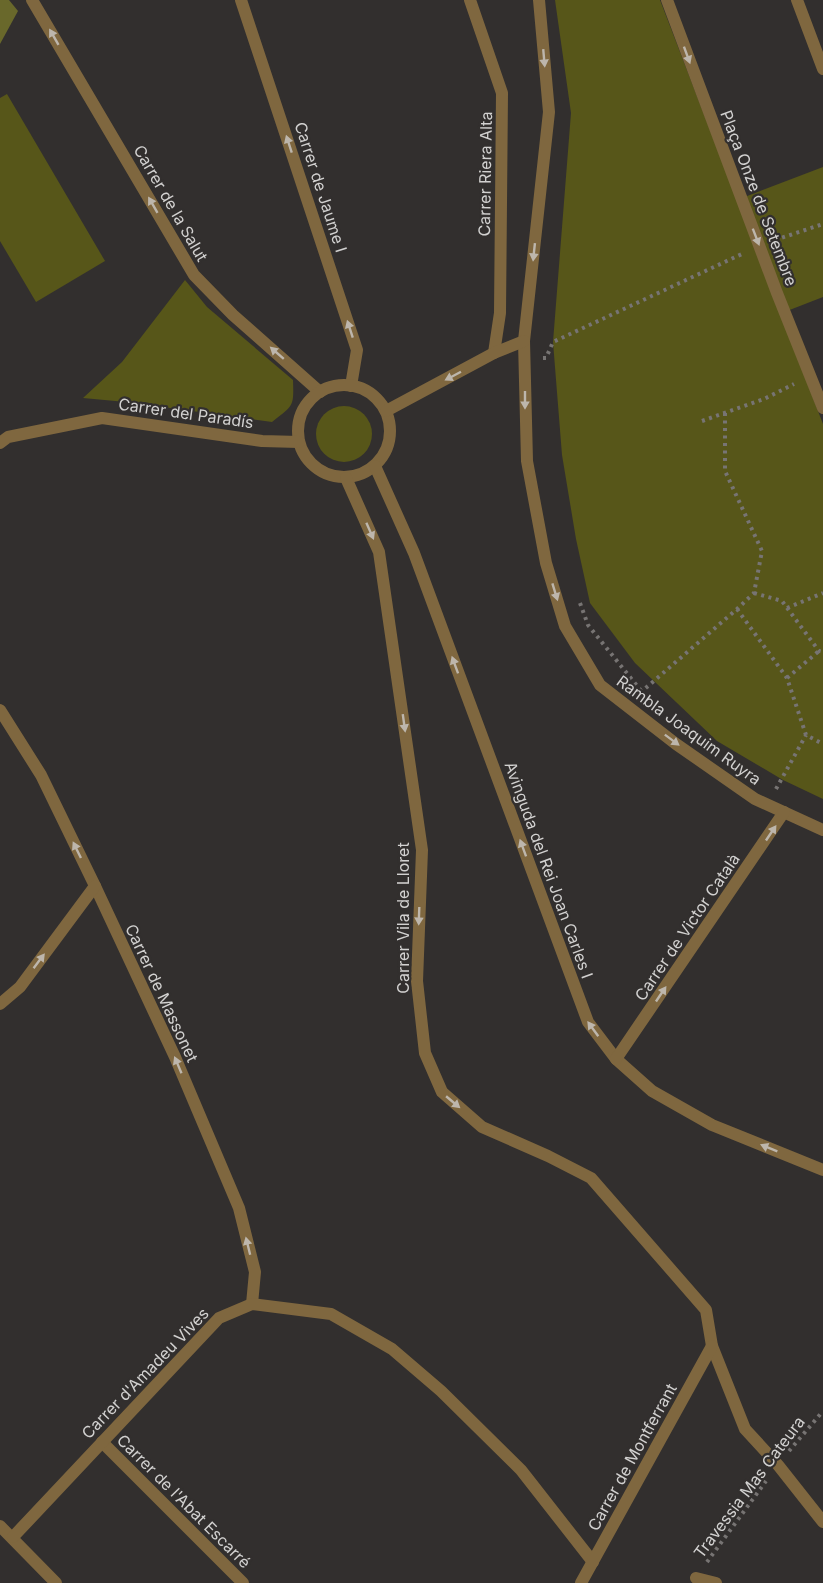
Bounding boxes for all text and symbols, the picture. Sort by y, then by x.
one-way arrow [48,29,59,45]
one-way arrow [683,46,693,64]
one-way arrow [539,49,549,68]
street label: Plaça Onze de Setembre [716,107,802,289]
street label: Carrer Riera Alta [474,111,496,237]
street label: Carrer de Jaume I [290,119,352,255]
one-way arrow [284,135,293,153]
street label: Carrer de la Salut [129,141,213,265]
one-way arrow [147,197,158,213]
one-way arrow [751,229,761,247]
one-way arrow [529,243,539,262]
one-way arrow [345,320,355,338]
one-way arrow [269,346,284,360]
one-way arrow [444,371,461,381]
one-way arrow [520,390,530,409]
street label: Carrer del Paradís [117,394,255,432]
one-way arrow [365,523,375,541]
one-way arrow [551,583,560,601]
one-way arrow [450,656,459,674]
street label: Rambla Joaquim Ruyra [613,671,765,789]
one-way arrow [399,713,408,732]
one-way arrow [664,734,680,747]
street label: Avinguda del Rei Joan Carles I [500,759,598,981]
one-way arrow [765,825,777,841]
one-way arrow [518,839,527,857]
one-way arrow [73,842,82,859]
street label: Carrer Vila de Lloret [393,842,413,994]
street label: Carrer de Victor Català [630,850,744,1004]
one-way arrow [415,907,424,926]
street label: Carrer de Massonet [121,921,203,1065]
one-way arrow [33,954,45,970]
one-way arrow [655,986,667,1002]
one-way arrow [587,1022,599,1038]
one-way arrow [173,1056,182,1074]
one-way arrow [445,1095,460,1108]
one-way arrow [759,1143,777,1153]
one-way arrow [243,1237,253,1256]
street label: Carrer d'Amadeu Vives [77,1303,213,1443]
street label: Carrer de Montferrant [583,1380,681,1534]
street label: Travessia Mas Cateura [689,1412,809,1562]
street label: Carrer de l'Abat Escarré [113,1430,255,1572]

